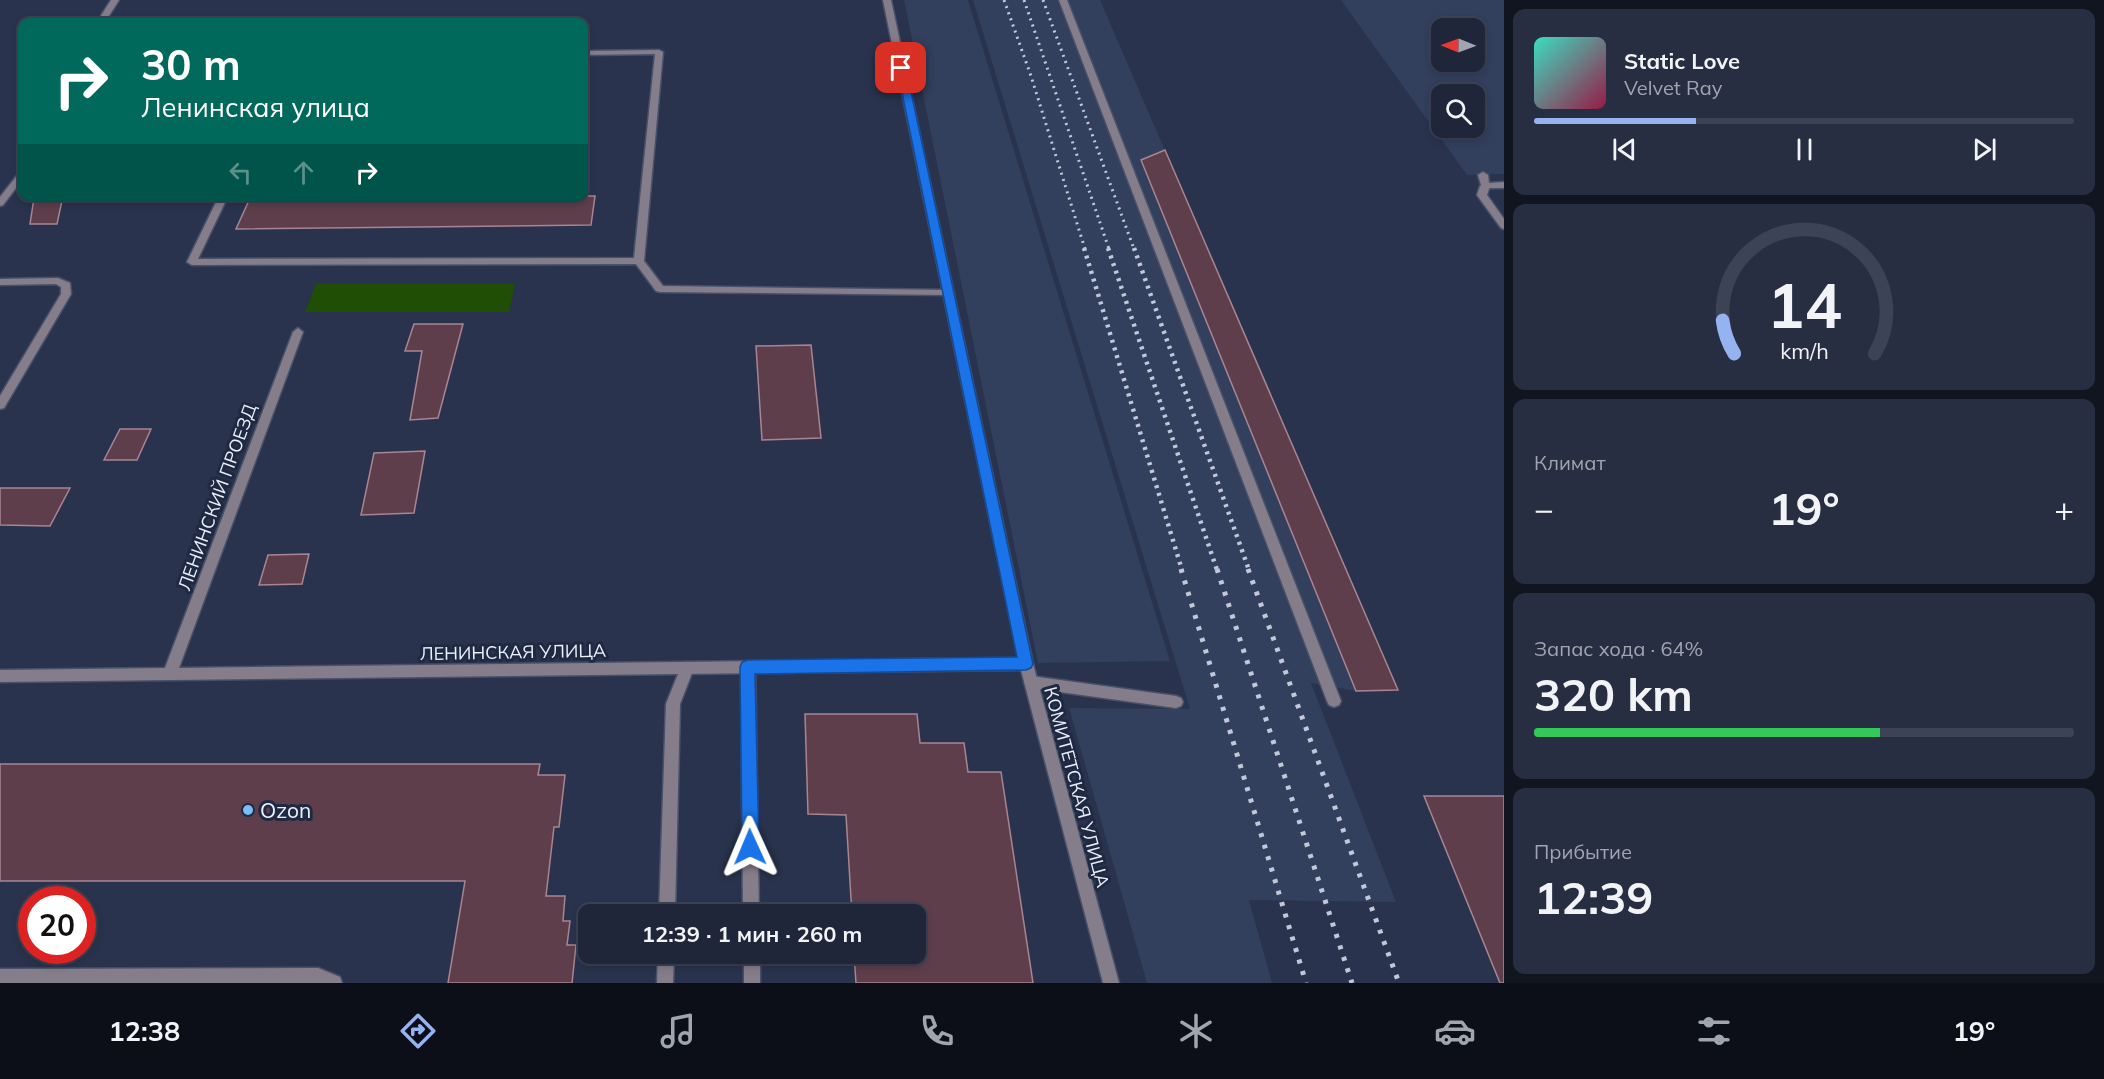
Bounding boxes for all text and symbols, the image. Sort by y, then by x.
north arrow [1431,18,1485,72]
map controls [1431,18,1485,138]
text: 30 m [141,38,241,91]
icon: right [42,42,120,120]
pin [875,42,926,93]
text: Static Love [1624,47,1740,75]
icon: arrive [884,51,917,84]
text: Velvet Ray [1624,75,1722,100]
button: search [1431,84,1485,138]
text: Ленинская улица [141,90,370,124]
icon: previous [1608,133,1641,166]
icon: pause [1788,133,1821,166]
icon: next [1968,133,2001,166]
icon: left [224,156,257,189]
icon: ahead [287,156,320,189]
icon: right [350,156,383,189]
text: 14 [1767,265,1841,344]
text: km/h [1780,337,1828,364]
street label: ЛЕНИНСКИЙ ПРОЕЗД [172,400,262,594]
text: Климат [1534,450,1606,475]
text: 19° [1768,480,1840,536]
text: − [1534,488,1554,529]
text: + [2054,488,2074,529]
text: Запас хода · 64% [1534,636,1703,661]
street label: ЛЕНИНСКАЯ УЛИЦА [420,639,606,665]
text: 320 km [1534,666,1693,722]
street label: КОМИТЕТСКАЯ УЛИЦА [1039,684,1115,890]
place label: Ozon [260,797,311,823]
marker: Ozon [241,803,255,817]
position arrow [718,815,782,879]
text: Прибытие [1534,839,1632,864]
text: 12:39 [1534,869,1653,925]
speed limit sign: 20 [18,886,96,964]
text: 12:39 · 1 мин · 260 m [642,920,862,948]
icon: directions [397,1010,439,1052]
icon: music [657,1010,699,1052]
icon: phone [916,1010,958,1052]
icon: climate [1175,1010,1217,1052]
icon: car [1434,1010,1476,1052]
icon: filters [1693,1010,1735,1052]
text: 12:38 [109,1014,180,1048]
text: 19° [1953,1014,1995,1048]

